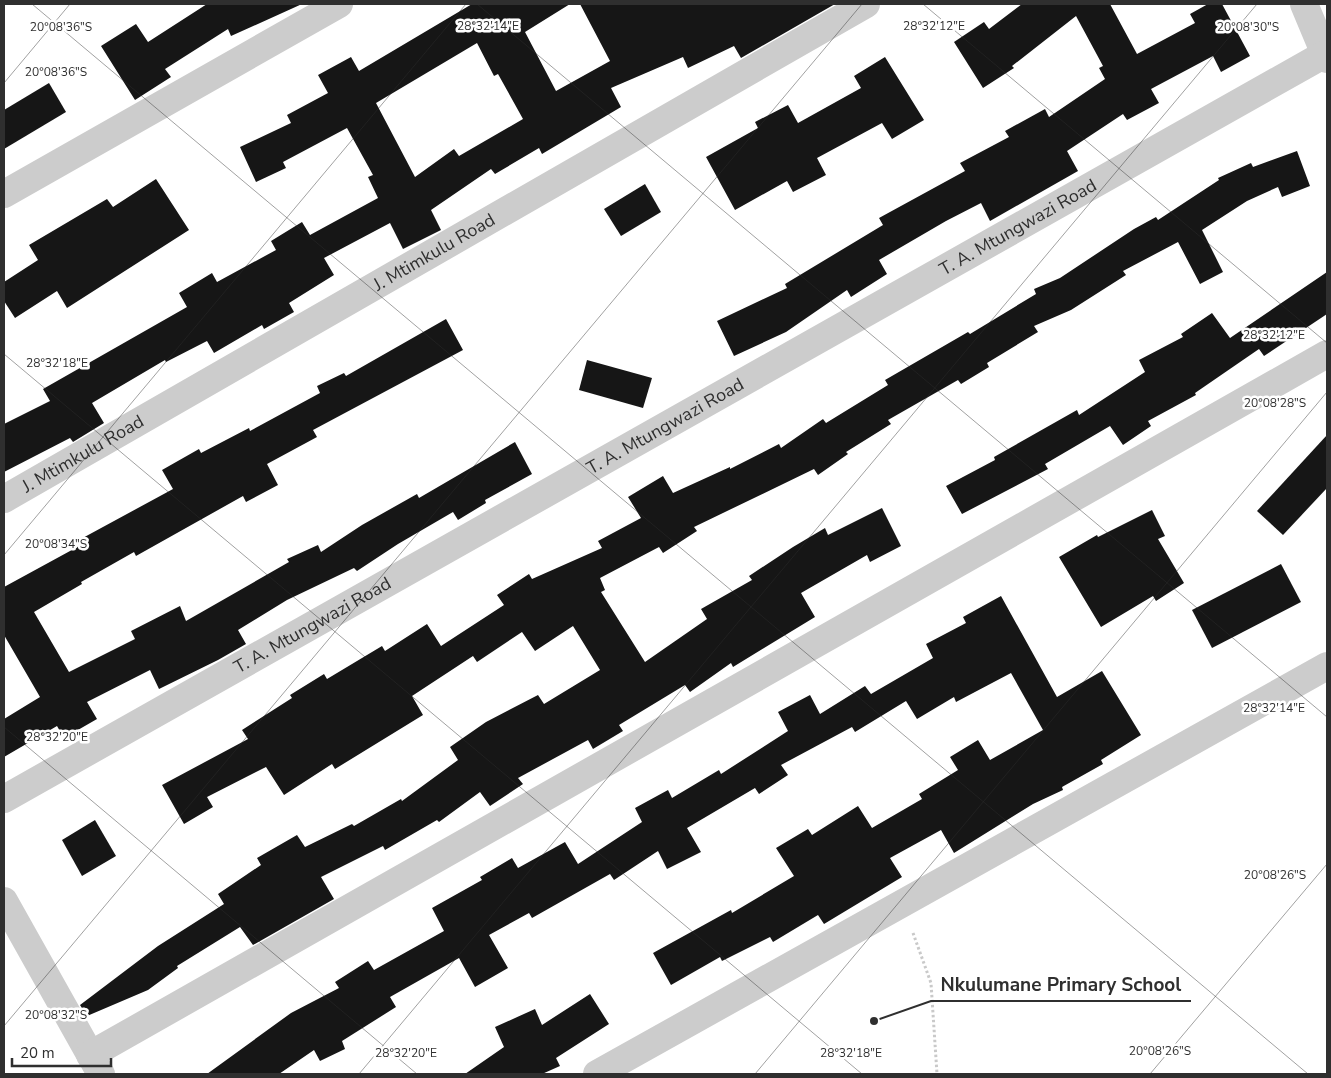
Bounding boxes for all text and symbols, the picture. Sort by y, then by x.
text: 28°32'14"E [457,18,519,34]
text: 28°32'12"E [903,18,965,34]
text: 20°08'36"S [30,19,92,35]
text: 20°08'30"S [1217,19,1279,35]
text: 20°08'36"S [25,64,87,80]
street label: T. A. Mtungwazi Road [935,173,1101,281]
street label: J. Mtimkulu Road [368,208,499,297]
text: 28°32'12"E [1243,327,1305,343]
text: 28°32'18"E [26,355,88,371]
street label: T. A. Mtungwazi Road [582,372,748,480]
text: 20°08'28"S [1244,395,1306,411]
street label: J. Mtimkulu Road [17,409,148,499]
text: 20°08'34"S [25,536,87,552]
street label: T. A. Mtungwazi Road [229,571,395,679]
text: 28°32'14"E [1243,700,1305,716]
text: 28°32'20"E [26,729,88,745]
text: 20°08'26"S [1244,867,1306,883]
callout: Nkulumane Primary School [931,967,1191,1001]
text: Nkulumane Primary School [941,972,1181,998]
text: 20°08'32"S [25,1007,87,1023]
scale bar [12,1036,111,1068]
text: 20 m [20,1043,55,1063]
text: 20°08'26"S [1129,1043,1191,1059]
text: 28°32'20"E [375,1045,437,1061]
text: 28°32'18"E [820,1045,882,1061]

